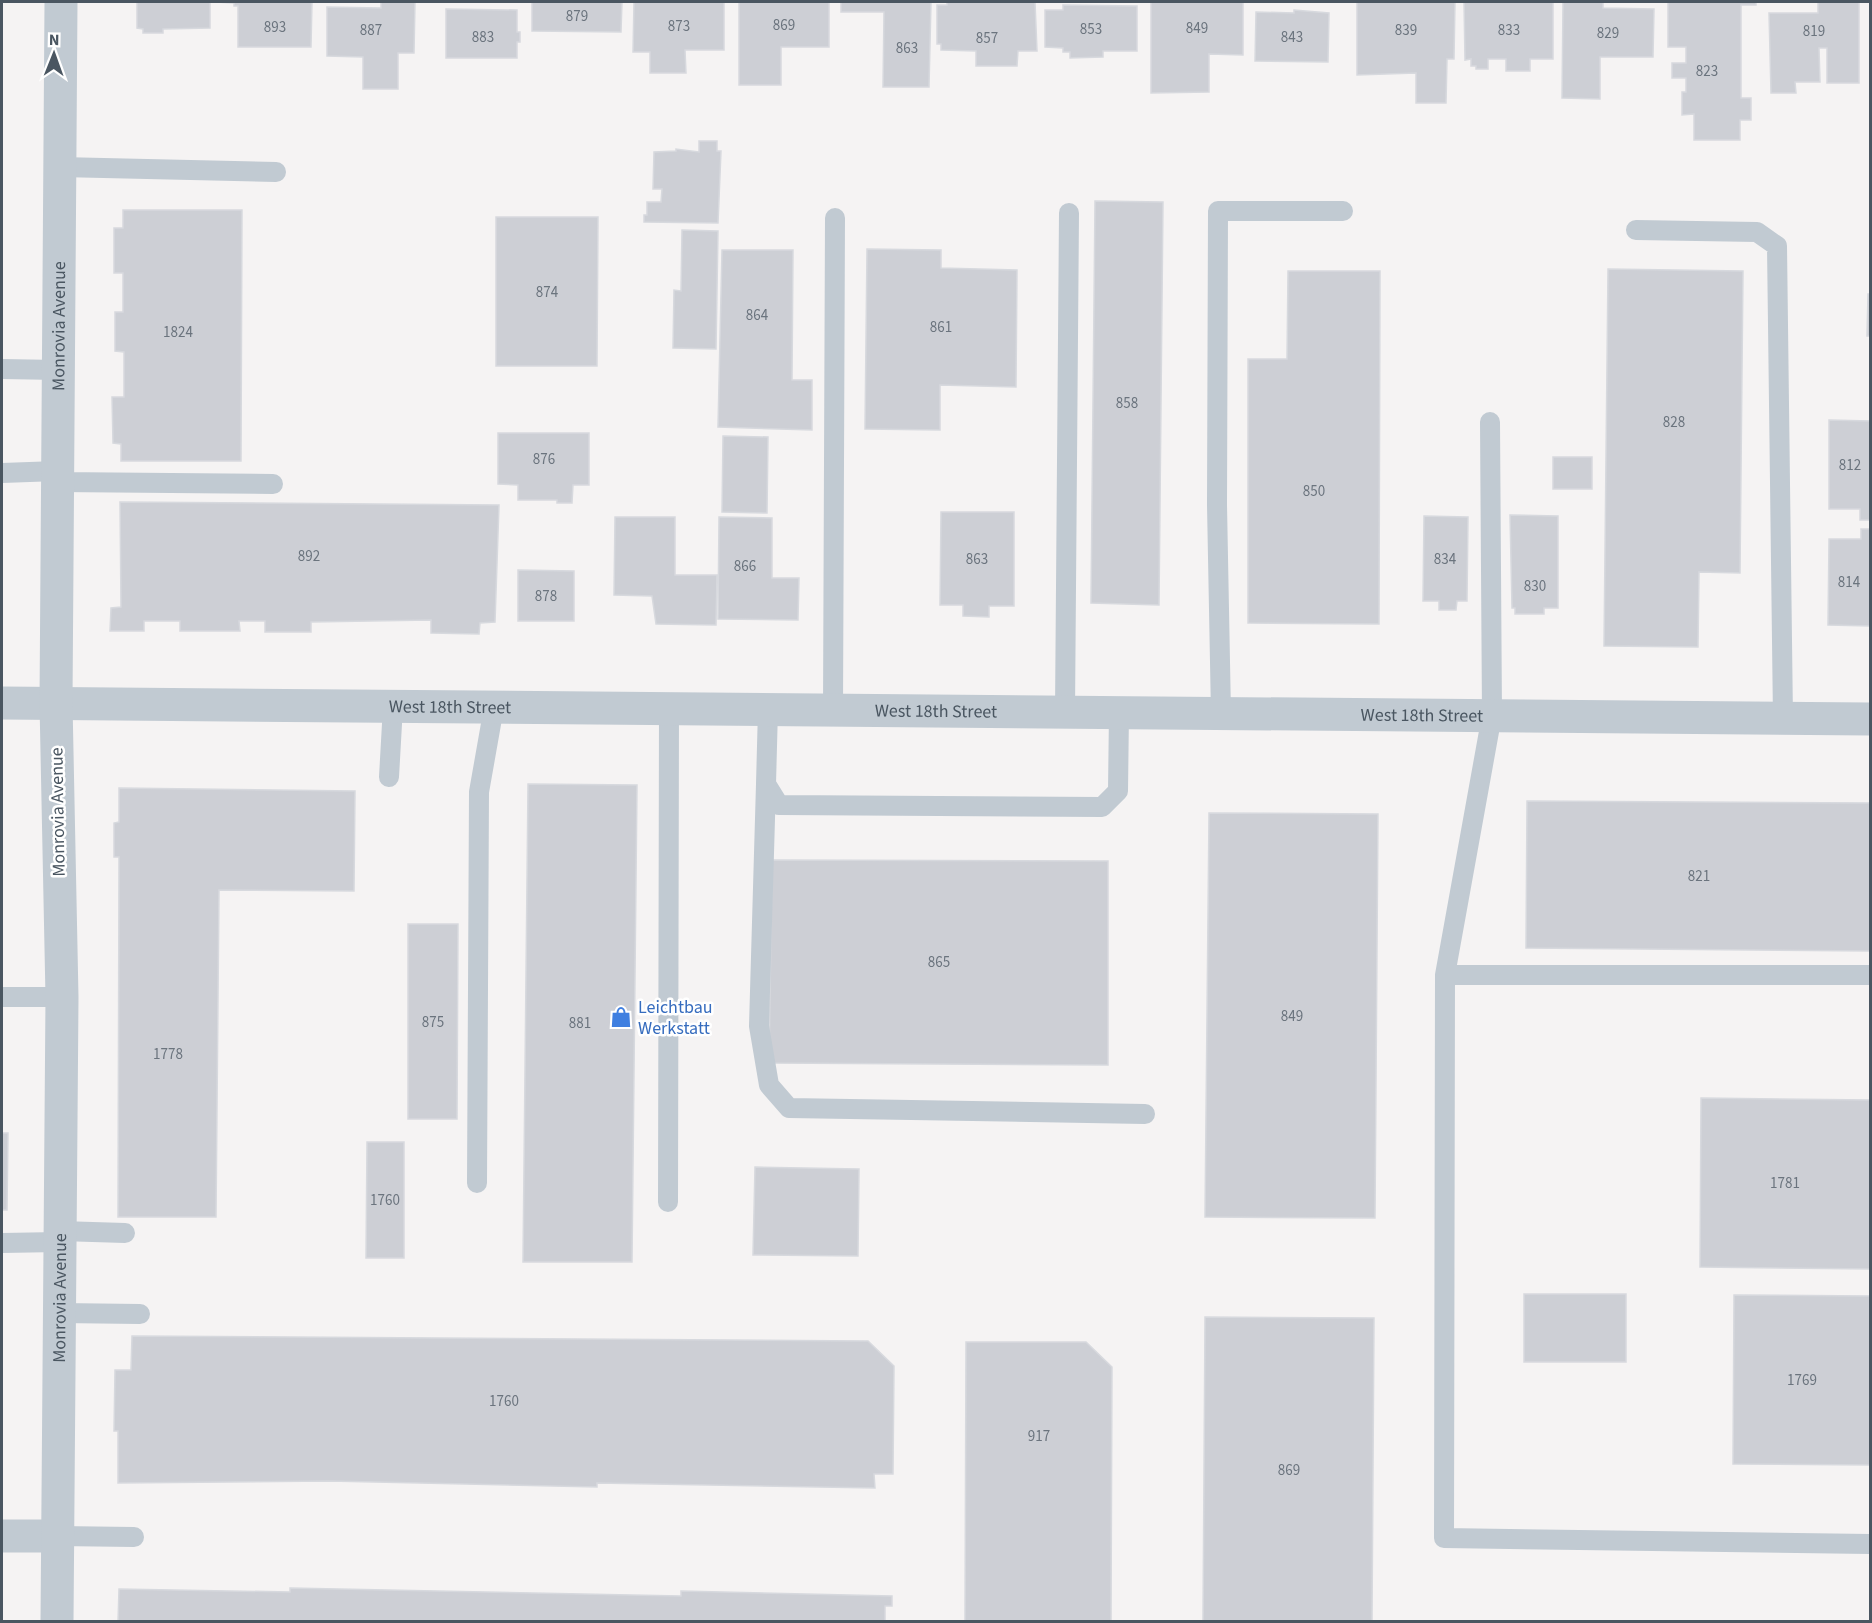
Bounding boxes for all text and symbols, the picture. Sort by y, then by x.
house number: 879 [566,6,588,27]
house number: 869 [773,15,795,36]
house number: 873 [668,16,690,37]
house number: 893 [264,17,286,38]
house number: 849 [1186,18,1208,39]
house number: 853 [1080,19,1102,40]
house number: 887 [360,20,382,41]
house number: 839 [1395,20,1417,41]
house number: 833 [1498,20,1520,41]
house number: 819 [1803,21,1825,42]
house number: 829 [1597,23,1619,44]
north arrow [24,24,84,84]
house number: 883 [472,27,494,48]
house number: 843 [1281,27,1303,48]
house number: 857 [976,28,998,49]
text: N [49,29,60,51]
house number: 863 [896,38,918,59]
house number: 823 [1696,61,1718,82]
street label: Monrovia Avenue [46,261,72,391]
house number: 874 [536,282,559,303]
house number: 864 [746,305,769,326]
house number: 861 [930,317,952,338]
house number: 1824 [163,322,193,343]
house number: 858 [1116,393,1138,414]
house number: 828 [1663,412,1685,433]
house number: 876 [533,449,555,470]
house number: 812 [1839,455,1861,476]
house number: 850 [1303,481,1325,502]
house number: 892 [298,546,320,567]
house number: 863 [966,549,988,570]
house number: 834 [1434,549,1457,570]
house number: 866 [734,556,756,577]
house number: 814 [1838,572,1861,593]
house number: 830 [1524,576,1546,597]
house number: 878 [535,586,557,607]
street label: West 18th Street [389,694,511,720]
street label: West 18th Street [875,698,997,724]
street label: West 18th Street [1361,702,1483,728]
street label: Monrovia Avenue [44,747,72,877]
house number: 821 [1688,866,1710,887]
house number: 865 [928,952,950,973]
place label: Leichtbau Werkstatt [638,995,713,1041]
shop icon: Leichtbau Werkstatt [609,1005,633,1029]
house number: 849 [1281,1006,1303,1027]
house number: 875 [422,1012,444,1033]
house number: 881 [569,1013,591,1034]
house number: 1778 [153,1044,183,1065]
house number: 1781 [1770,1173,1800,1194]
house number: 1760 [370,1190,400,1211]
street label: Monrovia Avenue [47,1233,73,1363]
house number: 1769 [1787,1370,1817,1391]
house number: 1760 [489,1391,519,1412]
house number: 917 [1028,1426,1050,1447]
house number: 869 [1278,1460,1300,1481]

